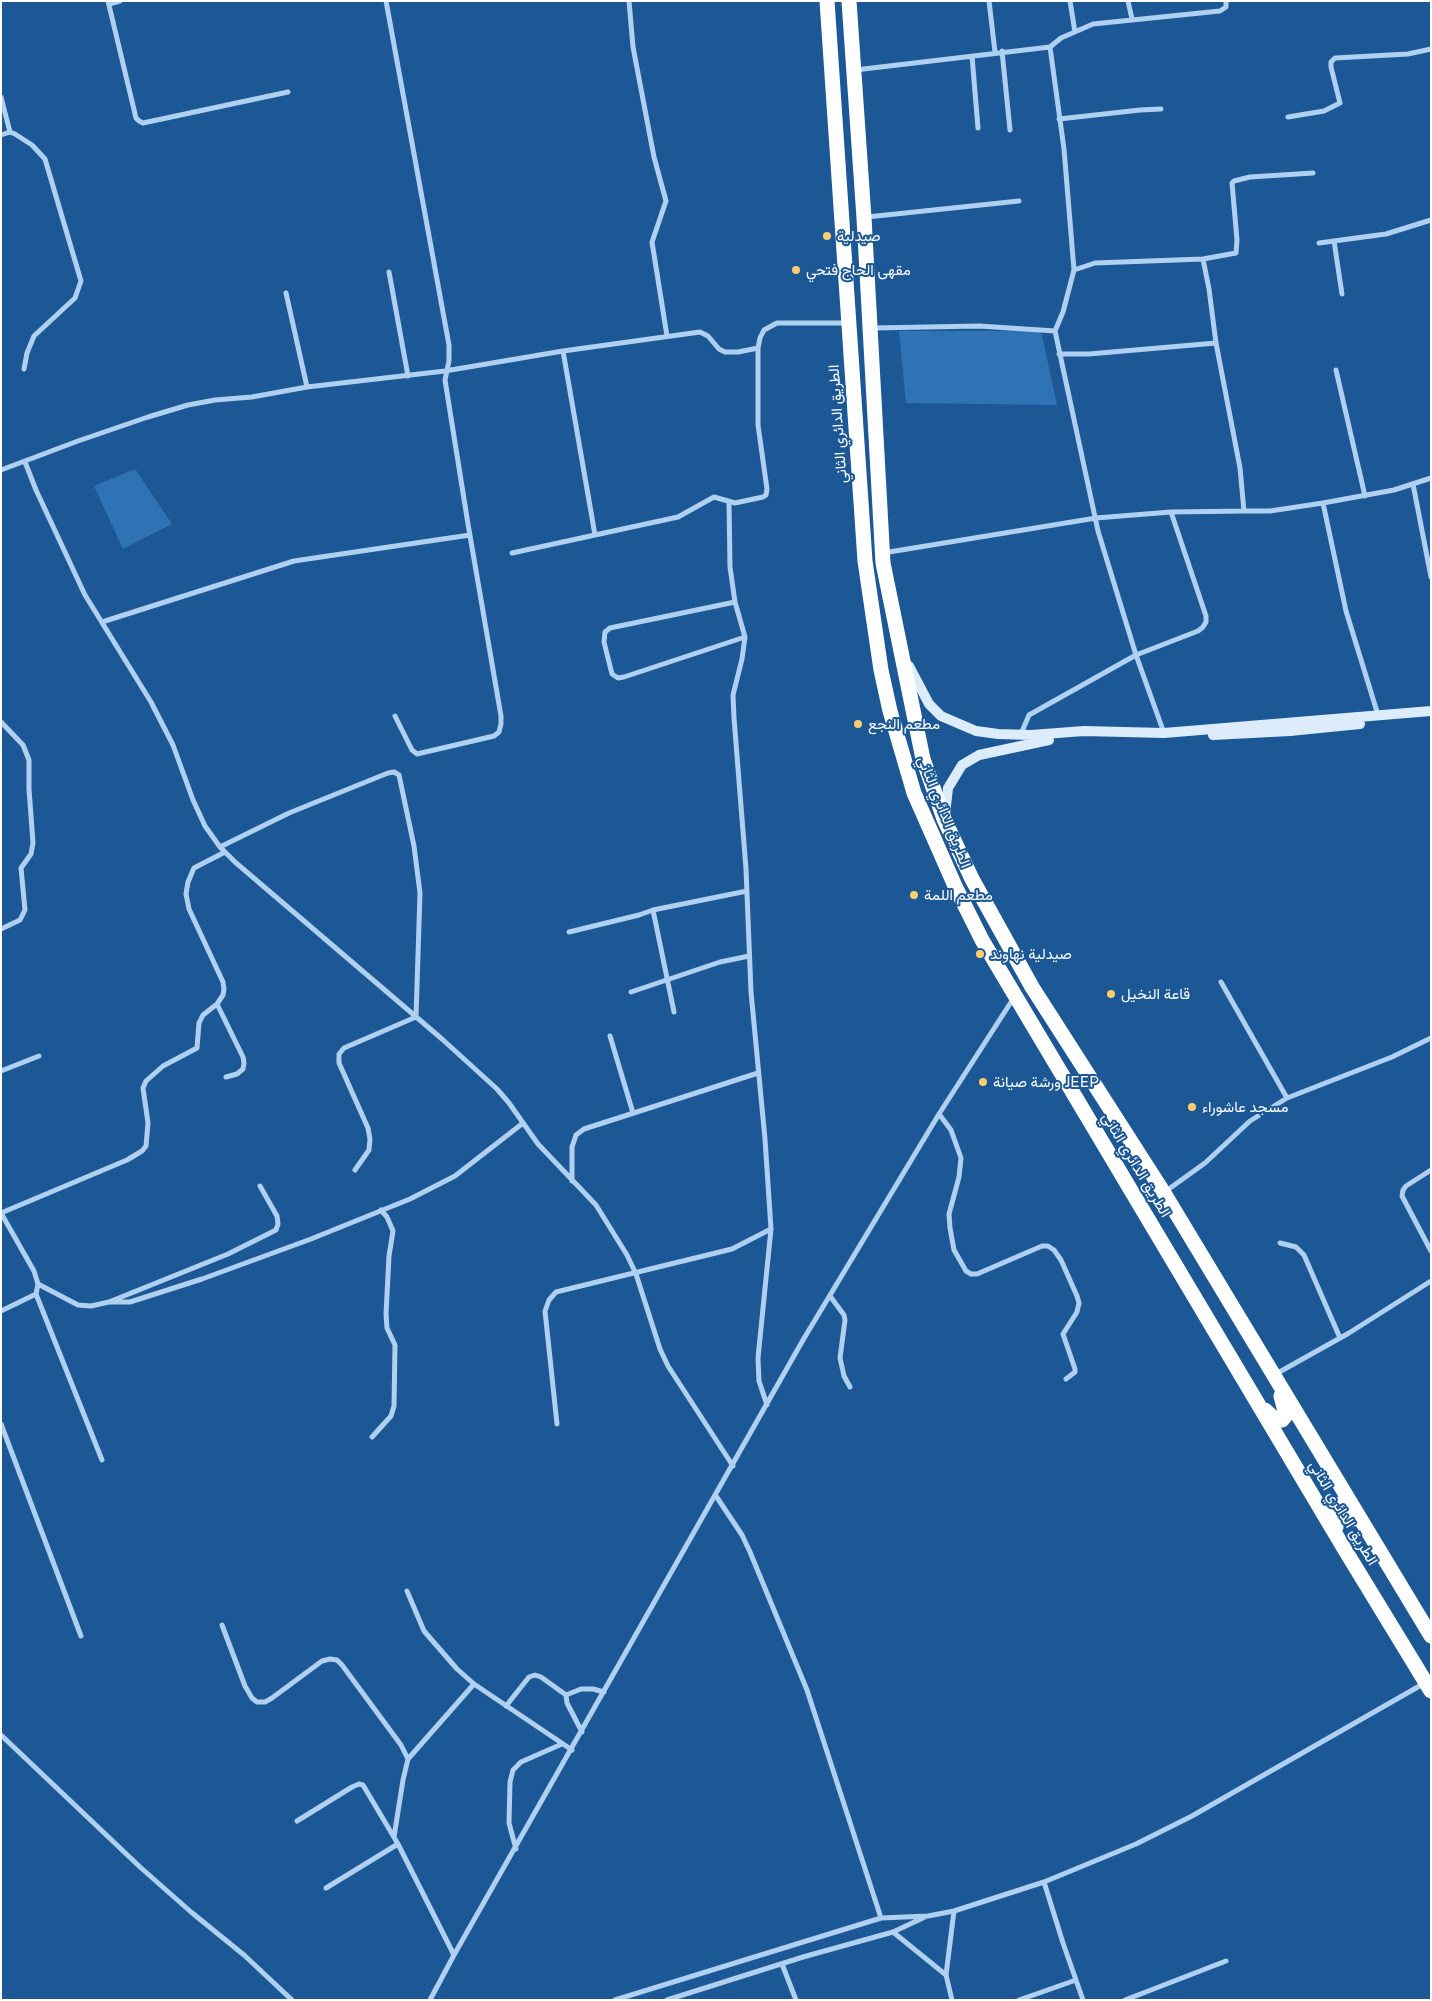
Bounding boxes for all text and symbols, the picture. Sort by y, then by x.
place label: صيدلية [837,227,881,245]
marker: صيدلية [821,230,833,242]
place label: مقهى الحاج فتحي [806,261,911,279]
marker: مقهى الحاج فتحي [790,264,802,276]
street label: الطريق الدائري الثاني [825,364,851,484]
place label: مطعم النجع [868,715,940,733]
marker: مطعم النجع [852,718,864,730]
street label: الطريق الدائري الثاني [913,753,975,871]
place label: مطعم اللمة [924,886,993,904]
marker: مطعم اللمة [908,889,920,901]
place label: صيدلية نهاوند [990,945,1072,963]
marker: صيدلية نهاوند [974,948,986,960]
place label: قاعة النخيل [1121,985,1190,1003]
marker: قاعة النخيل [1105,988,1117,1000]
place label: ورشة صيانة JEEP [993,1073,1099,1091]
marker: ورشة صيانة JEEP [977,1076,989,1088]
place label: مسجد عاشوراء [1202,1098,1288,1116]
marker: مسجد عاشوراء [1186,1101,1198,1113]
street label: الطريق الدائري الثاني [1098,1109,1174,1221]
street label: الطريق الدائري الثاني [1305,1457,1381,1569]

